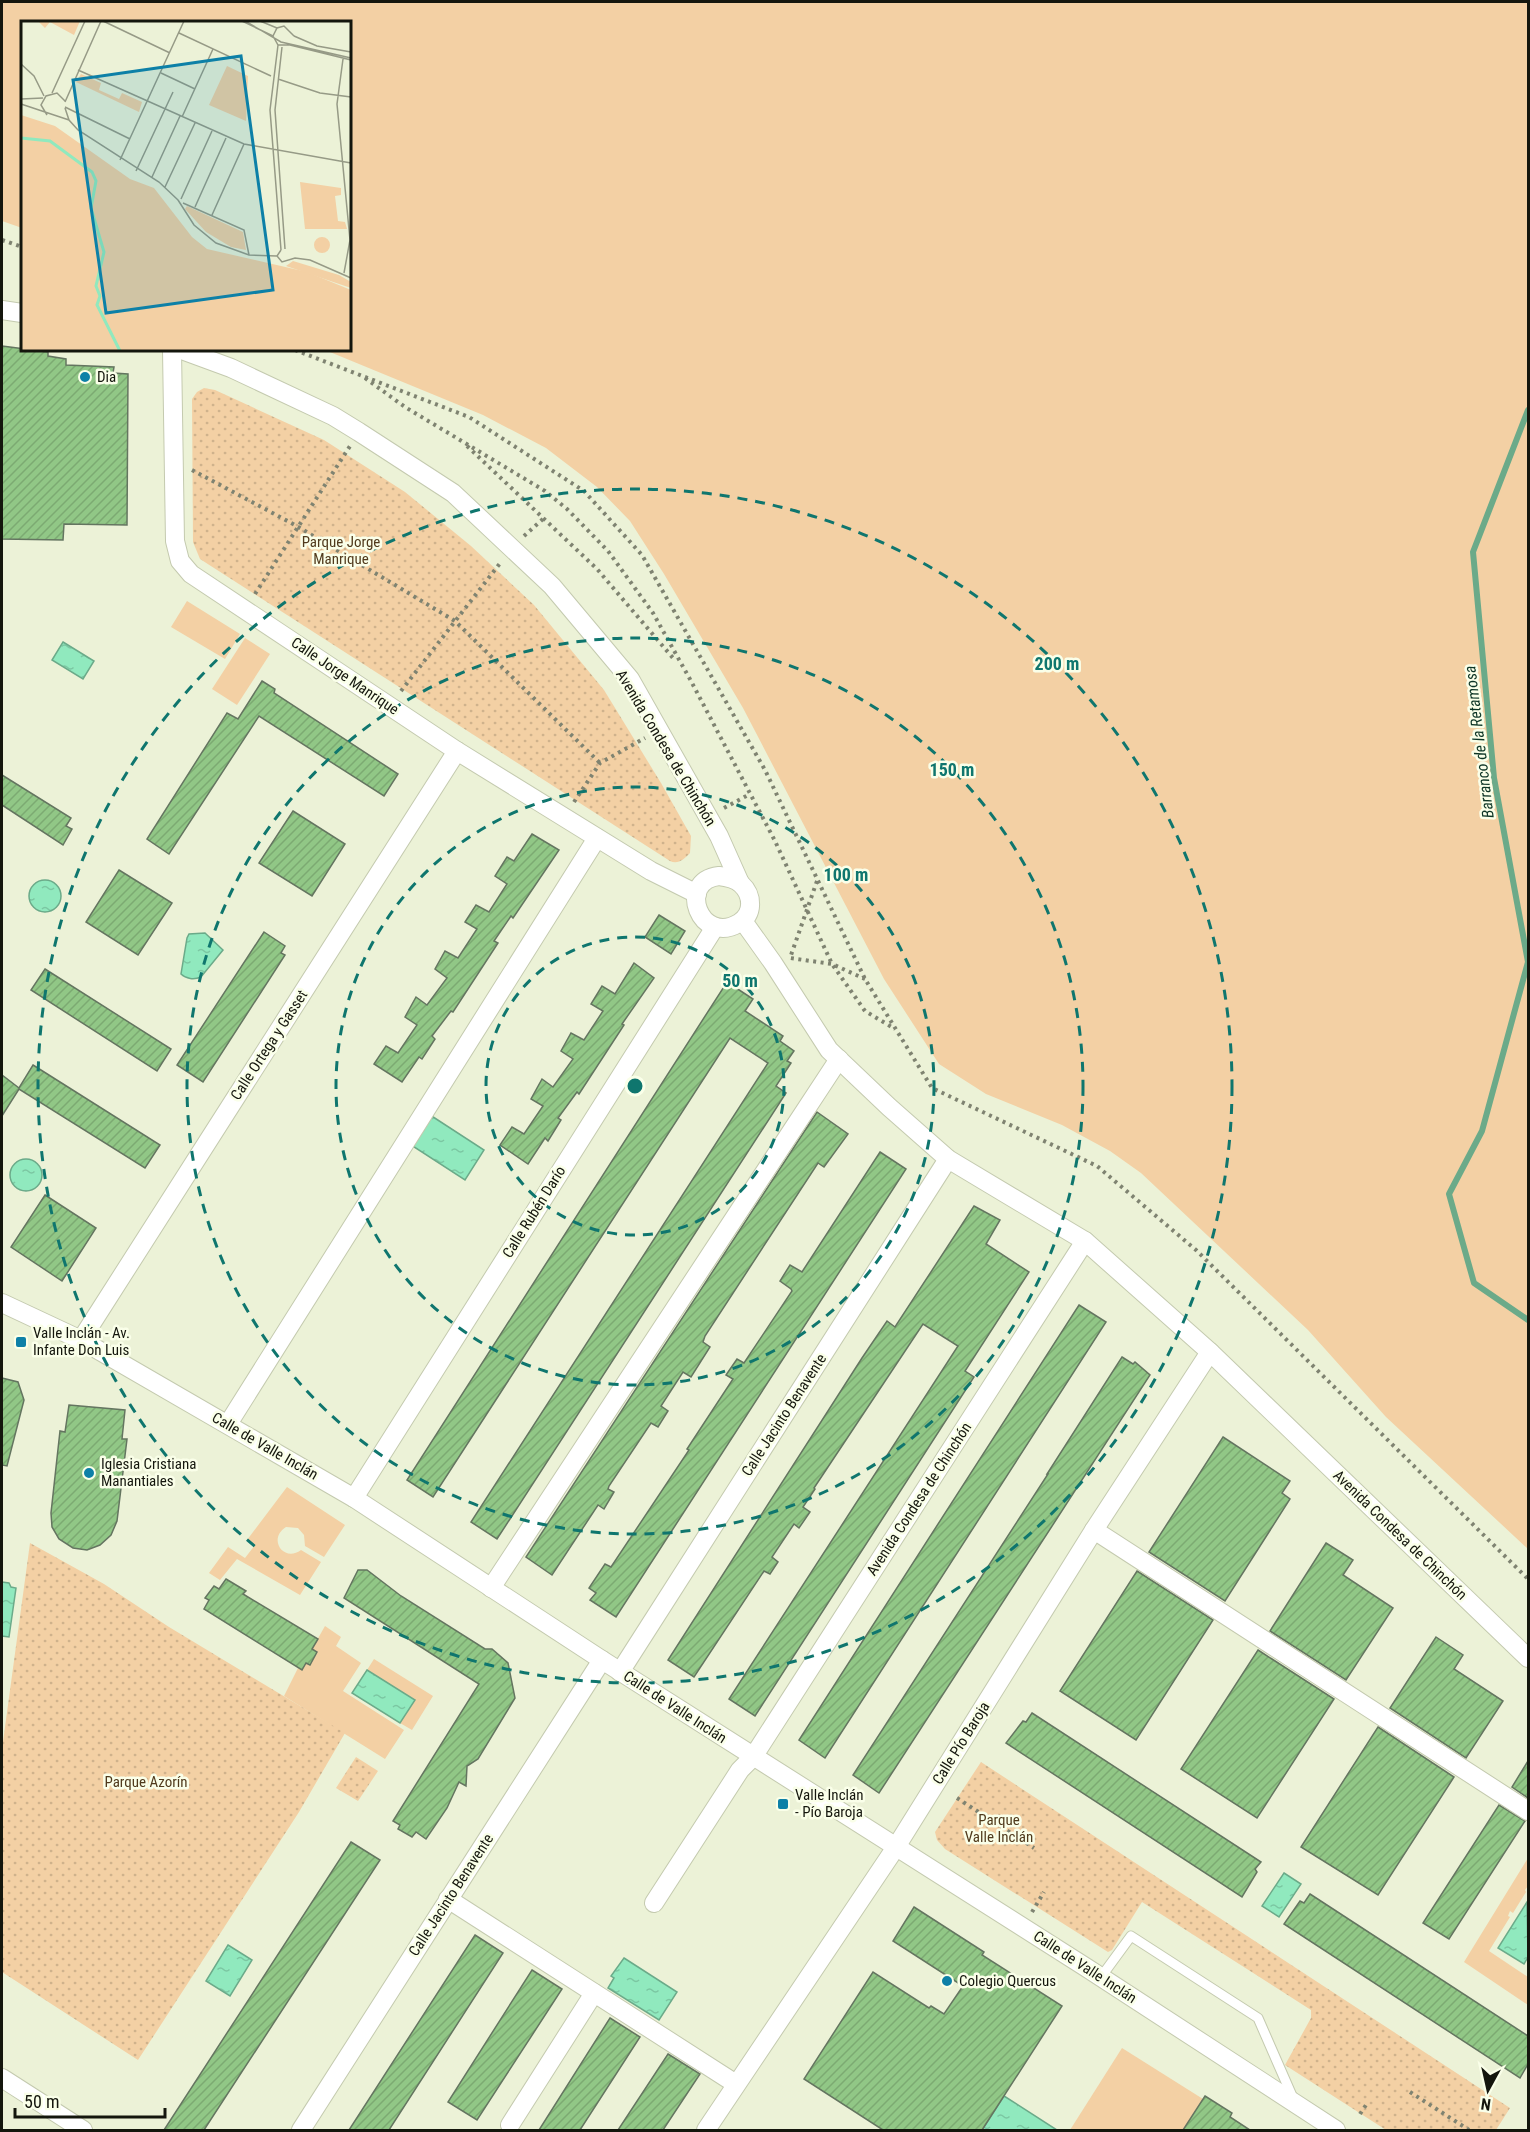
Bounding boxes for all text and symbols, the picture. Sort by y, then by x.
inset map [21,21,351,351]
place label: Dia [97,368,116,386]
marker: Dia [78,370,92,384]
park label: Parque Jorge Manrique [302,533,380,568]
street label: Calle Jorge Manrique [288,633,402,719]
text: 200 m [1035,653,1079,674]
water label: Barranco de la Retamosa [1460,665,1498,819]
street label: Avenida Condesa de Chinchón [612,667,720,829]
text: 150 m [930,759,974,780]
text: 100 m [824,864,868,885]
text: 50 m [722,970,758,991]
street label: Calle Ortega y Gasset [227,987,311,1103]
centre of rings [625,1076,645,1096]
street label: Calle Rubén Darío [499,1163,569,1261]
place label: Valle Inclán - Av. Infante Don Luis [33,1324,130,1359]
marker: Valle Inclán - Av. Infante Don Luis [14,1335,28,1349]
street label: Calle Jacinto Benavente [738,1351,830,1479]
street label: Calle de Valle Inclán [209,1408,321,1484]
street label: Avenida Condesa de Chinchón [863,1419,975,1579]
place label: Iglesia Cristiana Manantiales [101,1455,196,1490]
marker: Iglesia Cristiana Manantiales [82,1466,96,1480]
street label: Avenida Condesa de Chinchón [1329,1466,1471,1604]
street label: Calle de Valle Inclán [620,1667,730,1747]
street label: Calle Pío Baroja [929,1698,993,1788]
park label: Parque Azorín [104,1773,188,1791]
place label: Valle Inclán - Pío Baroja [795,1786,863,1821]
marker: Valle Inclán - Pío Baroja [776,1797,790,1811]
park label: Parque Valle Inclán [965,1811,1033,1846]
street label: Calle Jacinto Benavente [405,1831,497,1959]
street label: Calle de Valle Inclán [1030,1927,1140,2007]
place label: Colegio Quercus [959,1972,1056,1990]
marker: Colegio Quercus [940,1974,954,1988]
north arrow [1458,2060,1518,2120]
scale bar [15,2081,165,2119]
text: 50 m [24,2091,59,2112]
text: N [1480,2094,1492,2114]

